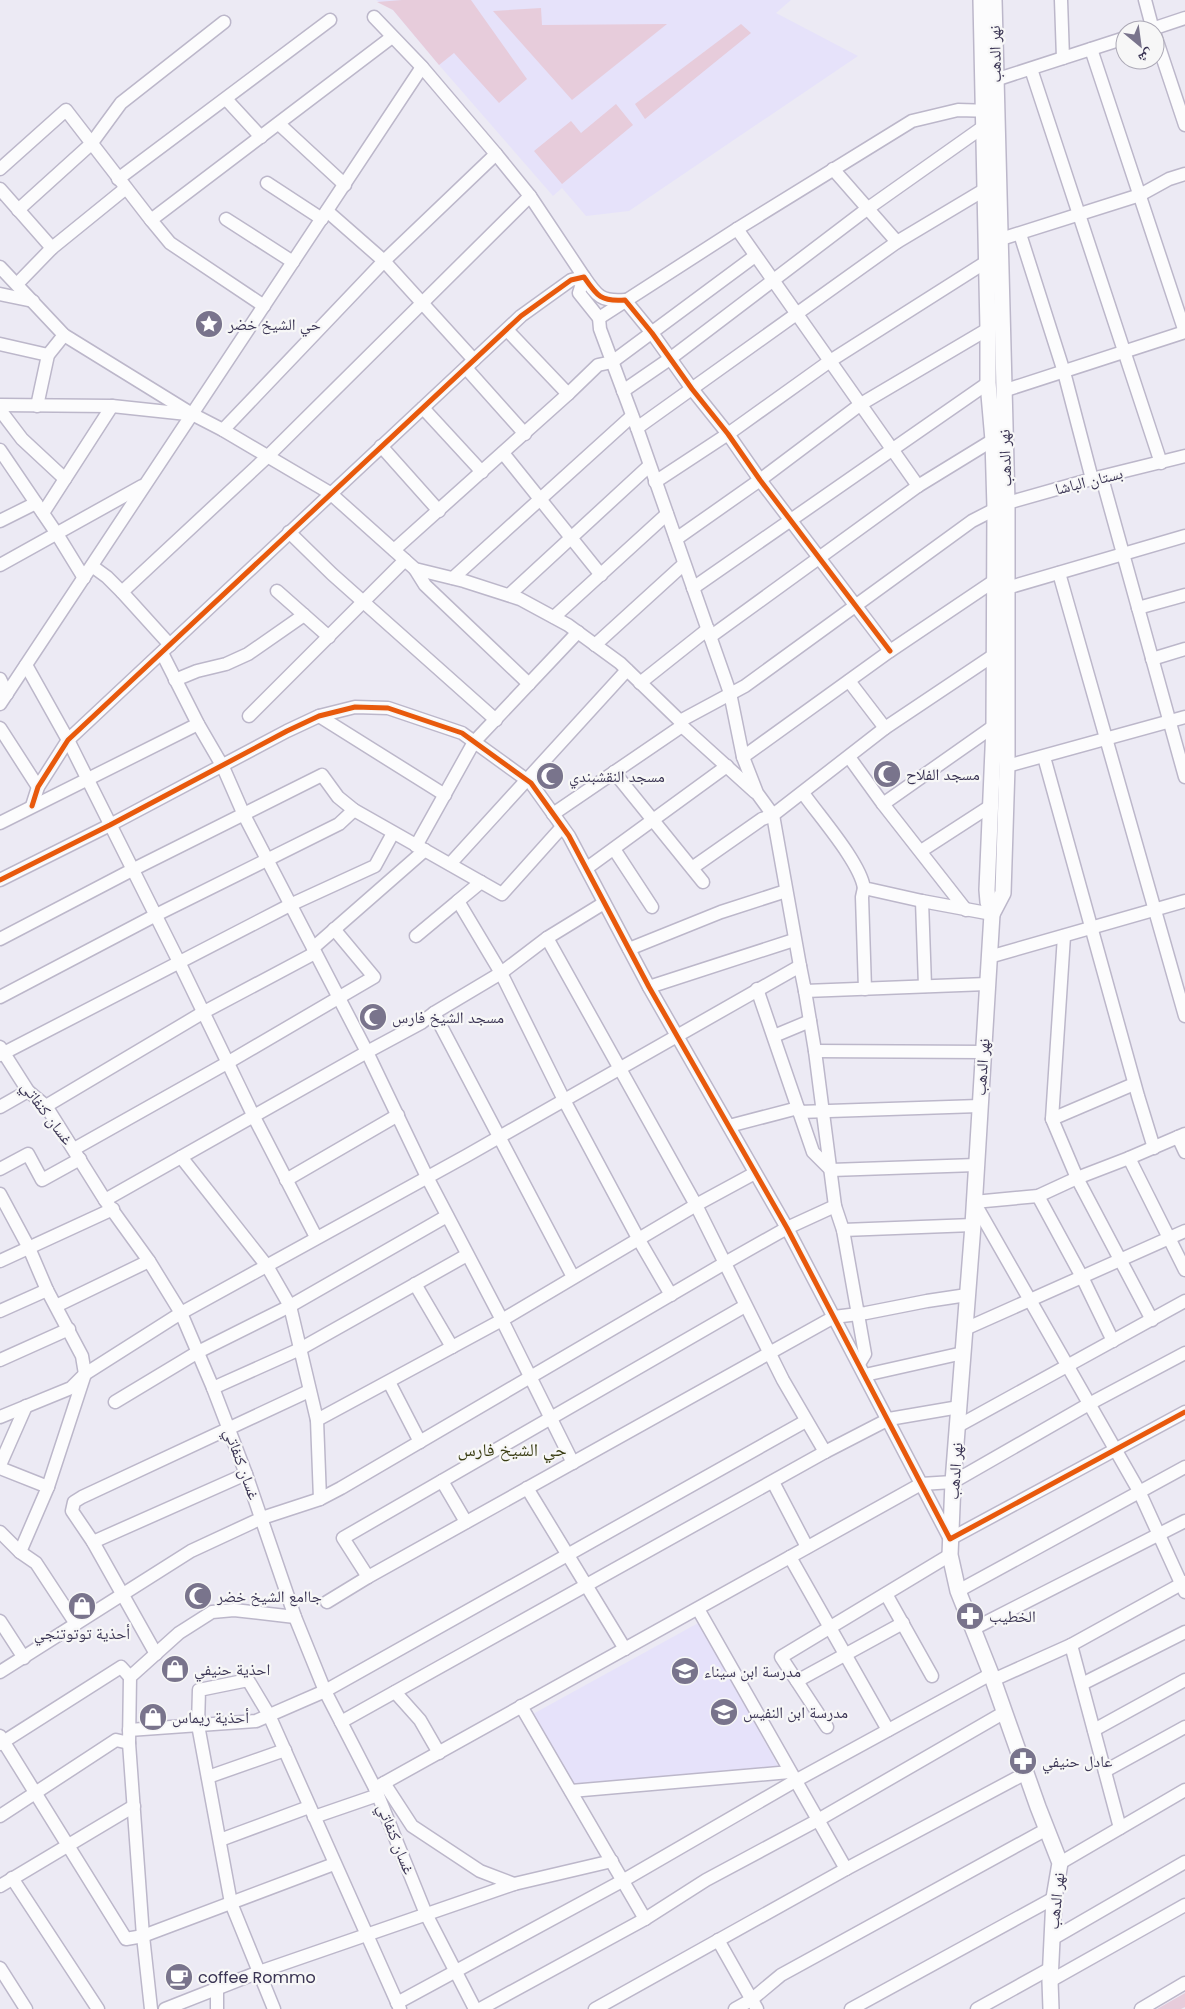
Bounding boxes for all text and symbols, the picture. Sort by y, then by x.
north arrow [1115,20,1165,70]
street label: نهر الدهب [983,25,1007,83]
text: ش [1135,44,1158,69]
place icon: حي الشيخ خضر [194,309,224,339]
place label: حي الشيخ خضر [227,313,321,337]
street label: نهر الدهب [993,429,1017,487]
street label: بستان الباشا [1053,461,1125,501]
mosque icon: مسجد الفلاح [872,759,902,789]
mosque icon: مسجد النقشبندي [535,761,565,791]
place label: مسجد الفلاح [906,763,980,786]
place label: مسجد النقشبندي [569,765,665,789]
mosque icon: مسجد الشيخ فارس [358,1002,388,1032]
place label: مسجد الشيخ فارس [392,1006,504,1029]
street label: نهر الدهب [969,1038,995,1096]
street label: غسان كنفاتي [15,1076,79,1150]
street label: غسان كنفاتي [217,1425,266,1503]
district label: حي الشيخ فارس [457,1437,567,1464]
street label: نهر الدهب [942,1442,968,1500]
mosque icon: جاامع الشيخ خضر [183,1581,213,1611]
place label: جاامع الشيخ خضر [216,1585,322,1608]
shop icon: أحذية توتوتنجي [67,1591,97,1621]
pharmacy icon: الخطيب [955,1601,985,1631]
place label: الخطيب [989,1605,1036,1628]
place label: أحذية توتوتنجي [34,1622,130,1646]
shop icon: احذية حنيفي [160,1654,190,1684]
school or university icon: مدرسة ابن سيناء [670,1656,700,1686]
place label: احذية حنيفي [194,1658,270,1682]
place label: مدرسة ابن سيناء [704,1660,801,1683]
school or university icon: مدرسة ابن النفيس [709,1697,739,1727]
place label: مدرسة ابن النفيس [743,1701,848,1724]
shop icon: أحذية ريماس [138,1702,168,1732]
place label: أحذية ريماس [172,1706,249,1729]
pharmacy icon: عادل حنيفي [1008,1746,1038,1776]
place label: عادل حنيفي [1042,1750,1112,1774]
street label: غسان كنفاتي [370,1800,421,1878]
street label: نهر الدهب [1042,1871,1070,1931]
cafe icon: coffee Rommo [164,1962,194,1992]
place label: coffee Rommo [198,1966,316,1989]

